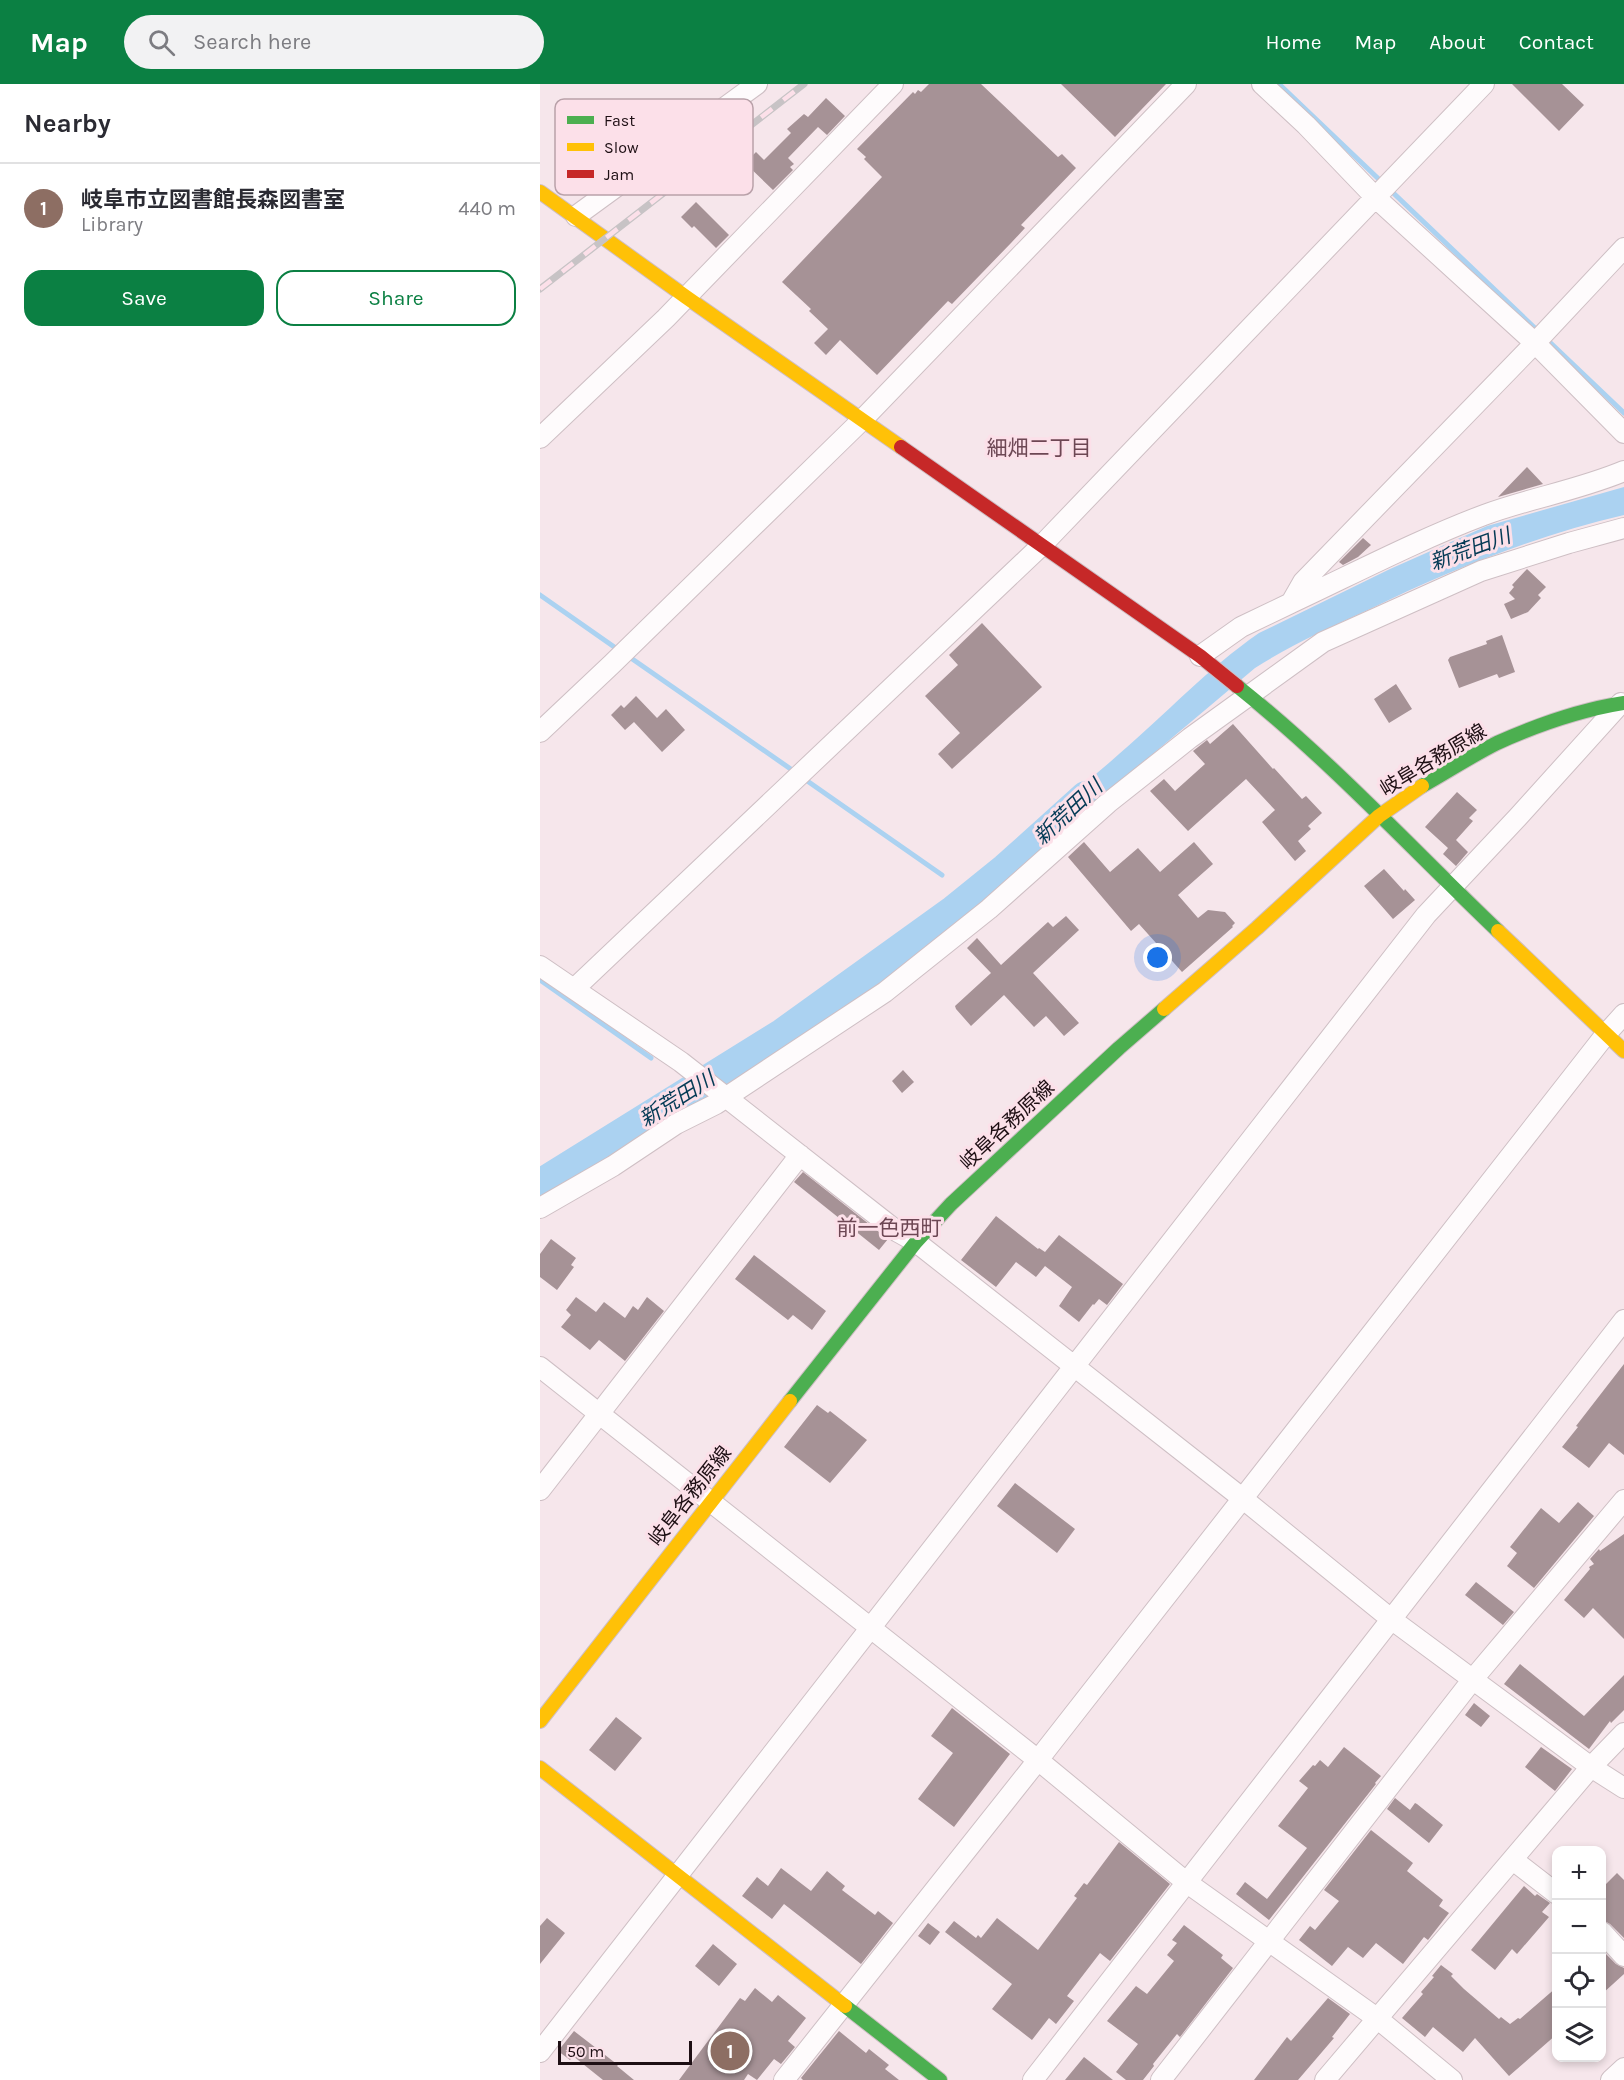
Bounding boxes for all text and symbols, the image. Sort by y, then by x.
search box [124,15,544,69]
text: Map [30,26,88,59]
icon: search [145,26,178,59]
text: Search here [193,29,311,55]
text: Home [1266,30,1322,54]
text: Map [1355,30,1396,54]
text: About [1429,30,1486,54]
text: Contact [1519,30,1594,54]
legend [555,99,753,195]
text: Nearby [24,108,111,139]
text: Fast [604,111,635,130]
text: Slow [604,138,639,157]
text: Jam [604,165,634,184]
text: 岐阜市立図書館長森図書室 [81,187,345,213]
text: 1 [40,197,47,220]
text: 440 m [458,197,516,220]
text: Library [81,213,143,236]
button: Save [24,270,264,326]
button: Share [276,270,516,326]
district label: 細畑二丁目 [987,436,1092,460]
water label: 新荒田川 [1426,523,1515,575]
street label: 岐阜各務原線 [1376,719,1490,801]
water label: 新荒田川 [1029,773,1108,849]
your location [1143,943,1172,972]
water label: 新荒田川 [635,1066,721,1131]
street label: 岐阜各務原線 [955,1076,1059,1174]
district label: 前一色西町 [837,1216,942,1240]
street label: 岐阜各務原線 [644,1442,736,1550]
map controls [1552,1846,1606,2062]
button: + [1552,1846,1606,1900]
button: − [1552,1900,1606,1954]
button: locate [1552,1954,1606,2008]
button: layers [1552,2008,1606,2062]
pin: 1 [710,2028,750,2074]
scale bar [558,2038,692,2066]
text: 50 m [567,2042,604,2061]

